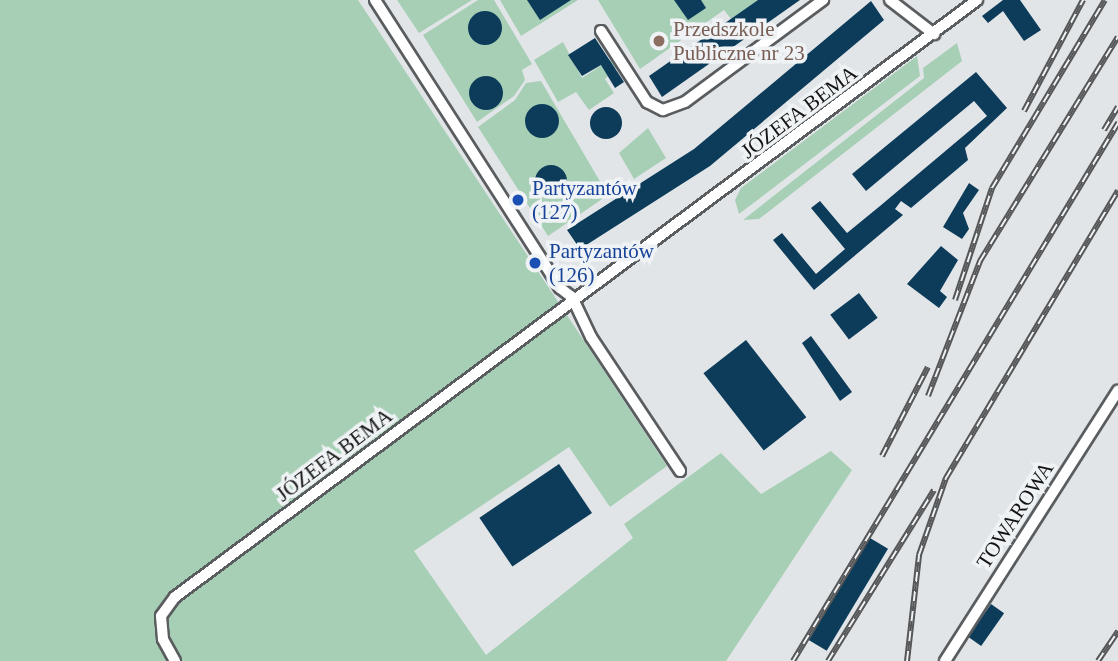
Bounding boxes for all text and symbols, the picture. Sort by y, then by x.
place label: Przedszkole Publiczne nr 23 [673,16,805,66]
marker: Przedszkole Publiczne nr 23 [651,33,667,49]
street label: JÓZEFA BEMA [735,60,863,164]
place label: Partyzantów (127) [532,175,637,225]
marker: Partyzantów (127) [510,192,526,208]
place label: Partyzantów (126) [549,238,654,288]
marker: Partyzantów (126) [527,255,543,271]
street label: JÓZEFA BEMA [270,403,398,507]
street label: TOWAROWA [971,457,1059,573]

